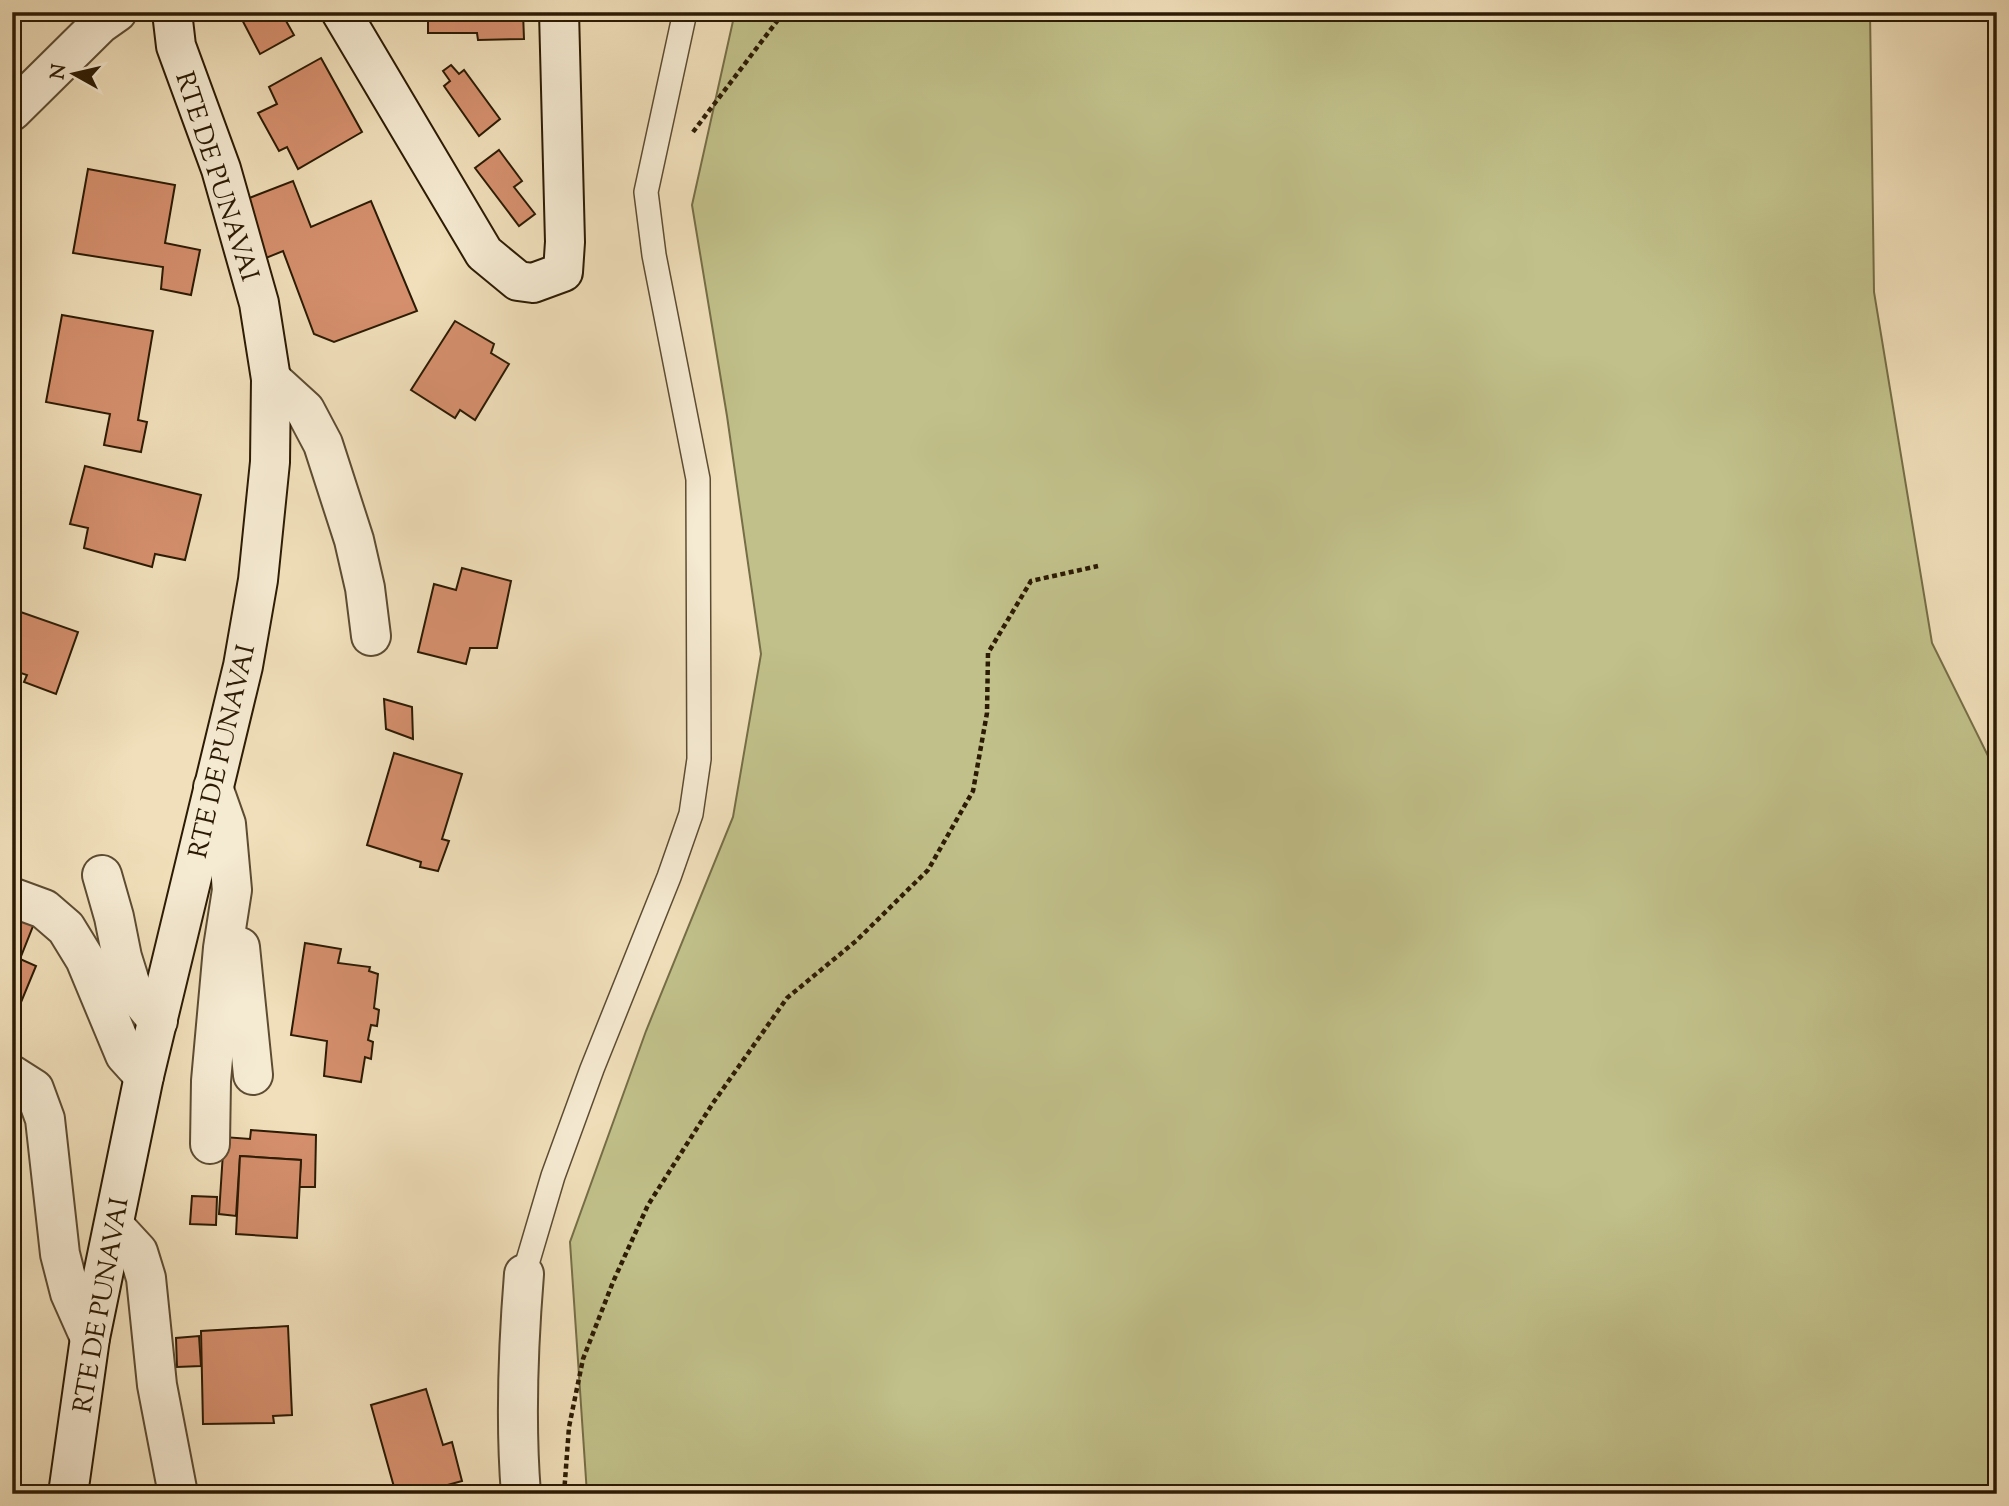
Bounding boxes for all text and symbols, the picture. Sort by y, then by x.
north arrow [38,38,108,108]
text: N [45,63,74,81]
street label: RTE DE PUNAVAI [164,67,267,287]
street label: RTE DE PUNAVAI [181,641,266,862]
street label: RTE DE PUNAVAI [65,1194,140,1416]

